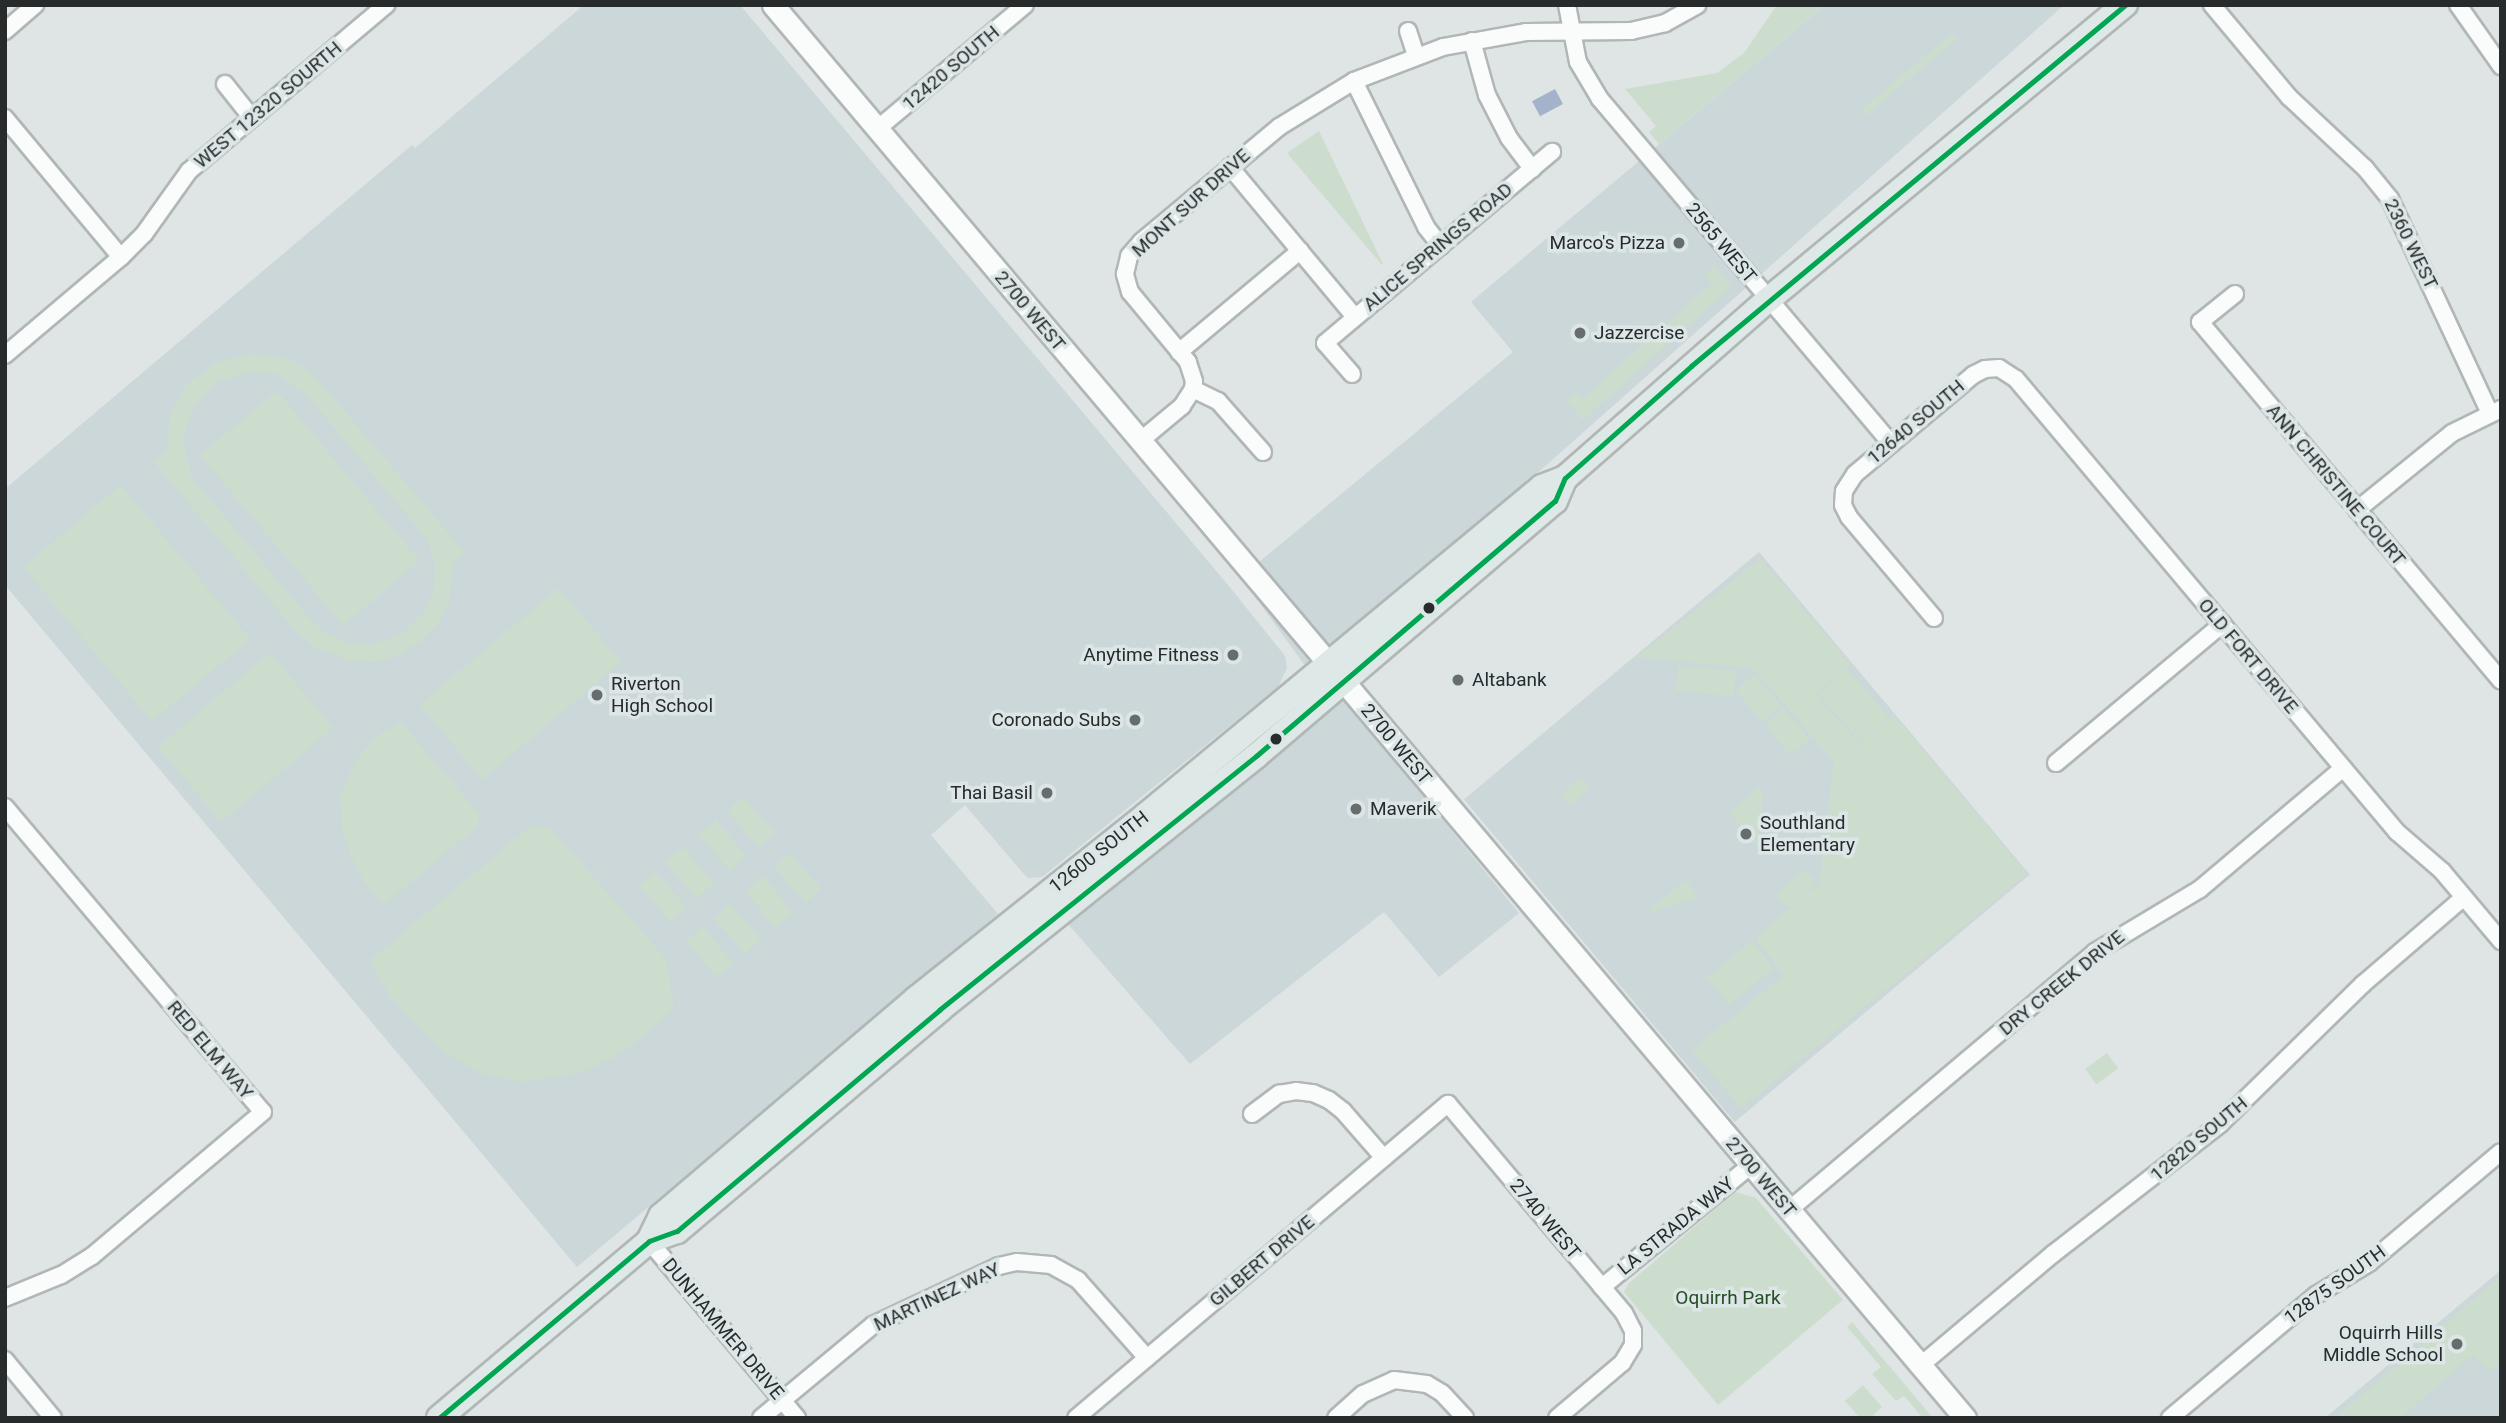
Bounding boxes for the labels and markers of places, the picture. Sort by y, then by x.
place label: Marco's Pizza [1549,232,1665,254]
marker: Marco's Pizza [1671,235,1687,251]
place label: Jazzercise [1594,322,1684,344]
marker: Jazzercise [1572,325,1588,341]
unlabelled marker [1422,601,1436,615]
place label: Anytime Fitness [1083,644,1219,666]
marker: Anytime Fitness [1225,647,1241,663]
place label: Altabank [1472,669,1547,691]
marker: Altabank [1450,672,1466,688]
place label: Riverton High School [611,673,713,717]
marker: Riverton High School [589,687,605,703]
place label: Coronado Subs [991,709,1121,731]
marker: Coronado Subs [1127,712,1143,728]
unlabelled marker [1269,732,1283,746]
place label: Thai Basil [950,782,1033,804]
marker: Thai Basil [1039,785,1055,801]
place label: Maverik [1370,798,1437,820]
marker: Maverik [1348,801,1364,817]
place label: Southland Elementary [1760,812,1855,856]
marker: Southland Elementary [1738,826,1754,842]
place label: Oquirrh Hills Middle School [2323,1322,2443,1366]
marker: Oquirrh Hills Middle School [2449,1336,2465,1352]

